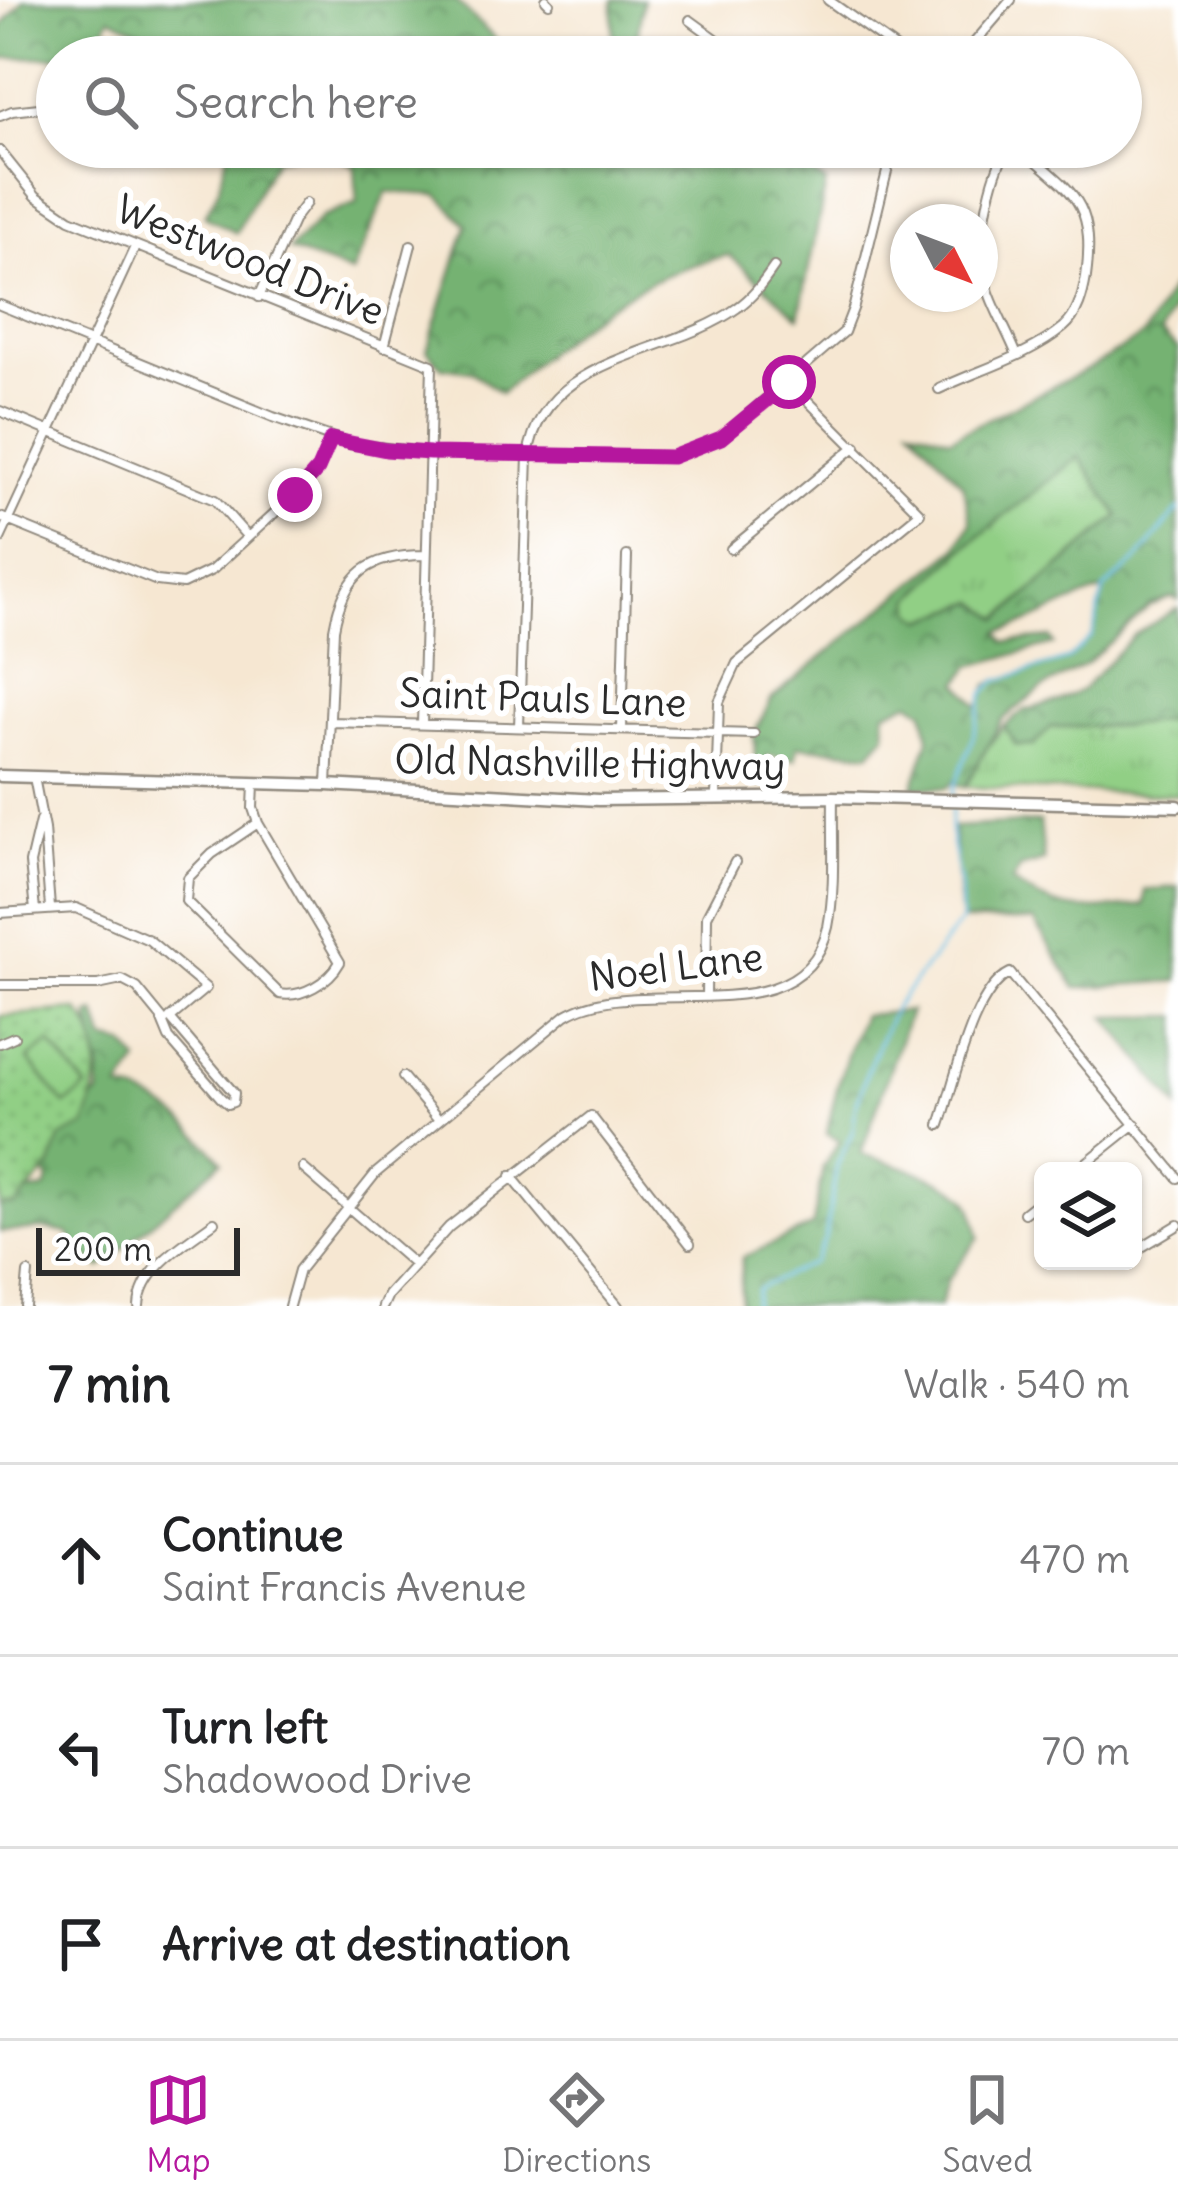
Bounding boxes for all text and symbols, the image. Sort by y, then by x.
search box [36,36,1142,168]
icon: search [78,69,144,135]
text: Search here [174,74,418,130]
street label: Westwood Drive [109,184,391,336]
north arrow [890,204,998,312]
route start [762,355,816,409]
route end [268,468,322,522]
street label: Saint Pauls Lane [399,669,687,727]
street label: Old Nashville Highway [394,735,786,791]
street label: Noel Lane [586,932,766,1002]
map controls [1034,1162,1142,1270]
button: layers [1034,1162,1142,1270]
scale bar [36,1222,240,1275]
text: 200 m [54,1228,152,1270]
text: 7 min [48,1352,171,1416]
text: Walk · 540 m [904,1360,1130,1409]
text: Continue [162,1507,344,1563]
icon: ahead [48,1527,114,1593]
text: 470 m [1020,1535,1130,1584]
text: Saint Francis Avenue [162,1563,526,1612]
text: Turn left [162,1699,328,1755]
icon: left [48,1719,114,1785]
text: 70 m [1042,1727,1130,1776]
text: Shadowood Drive [162,1755,472,1804]
icon: arrive [48,1911,114,1977]
text: Arrive at destination [162,1916,571,1972]
tab: Map [145,2067,211,2181]
tab: Directions [502,2067,651,2181]
tab: Saved [942,2067,1033,2181]

